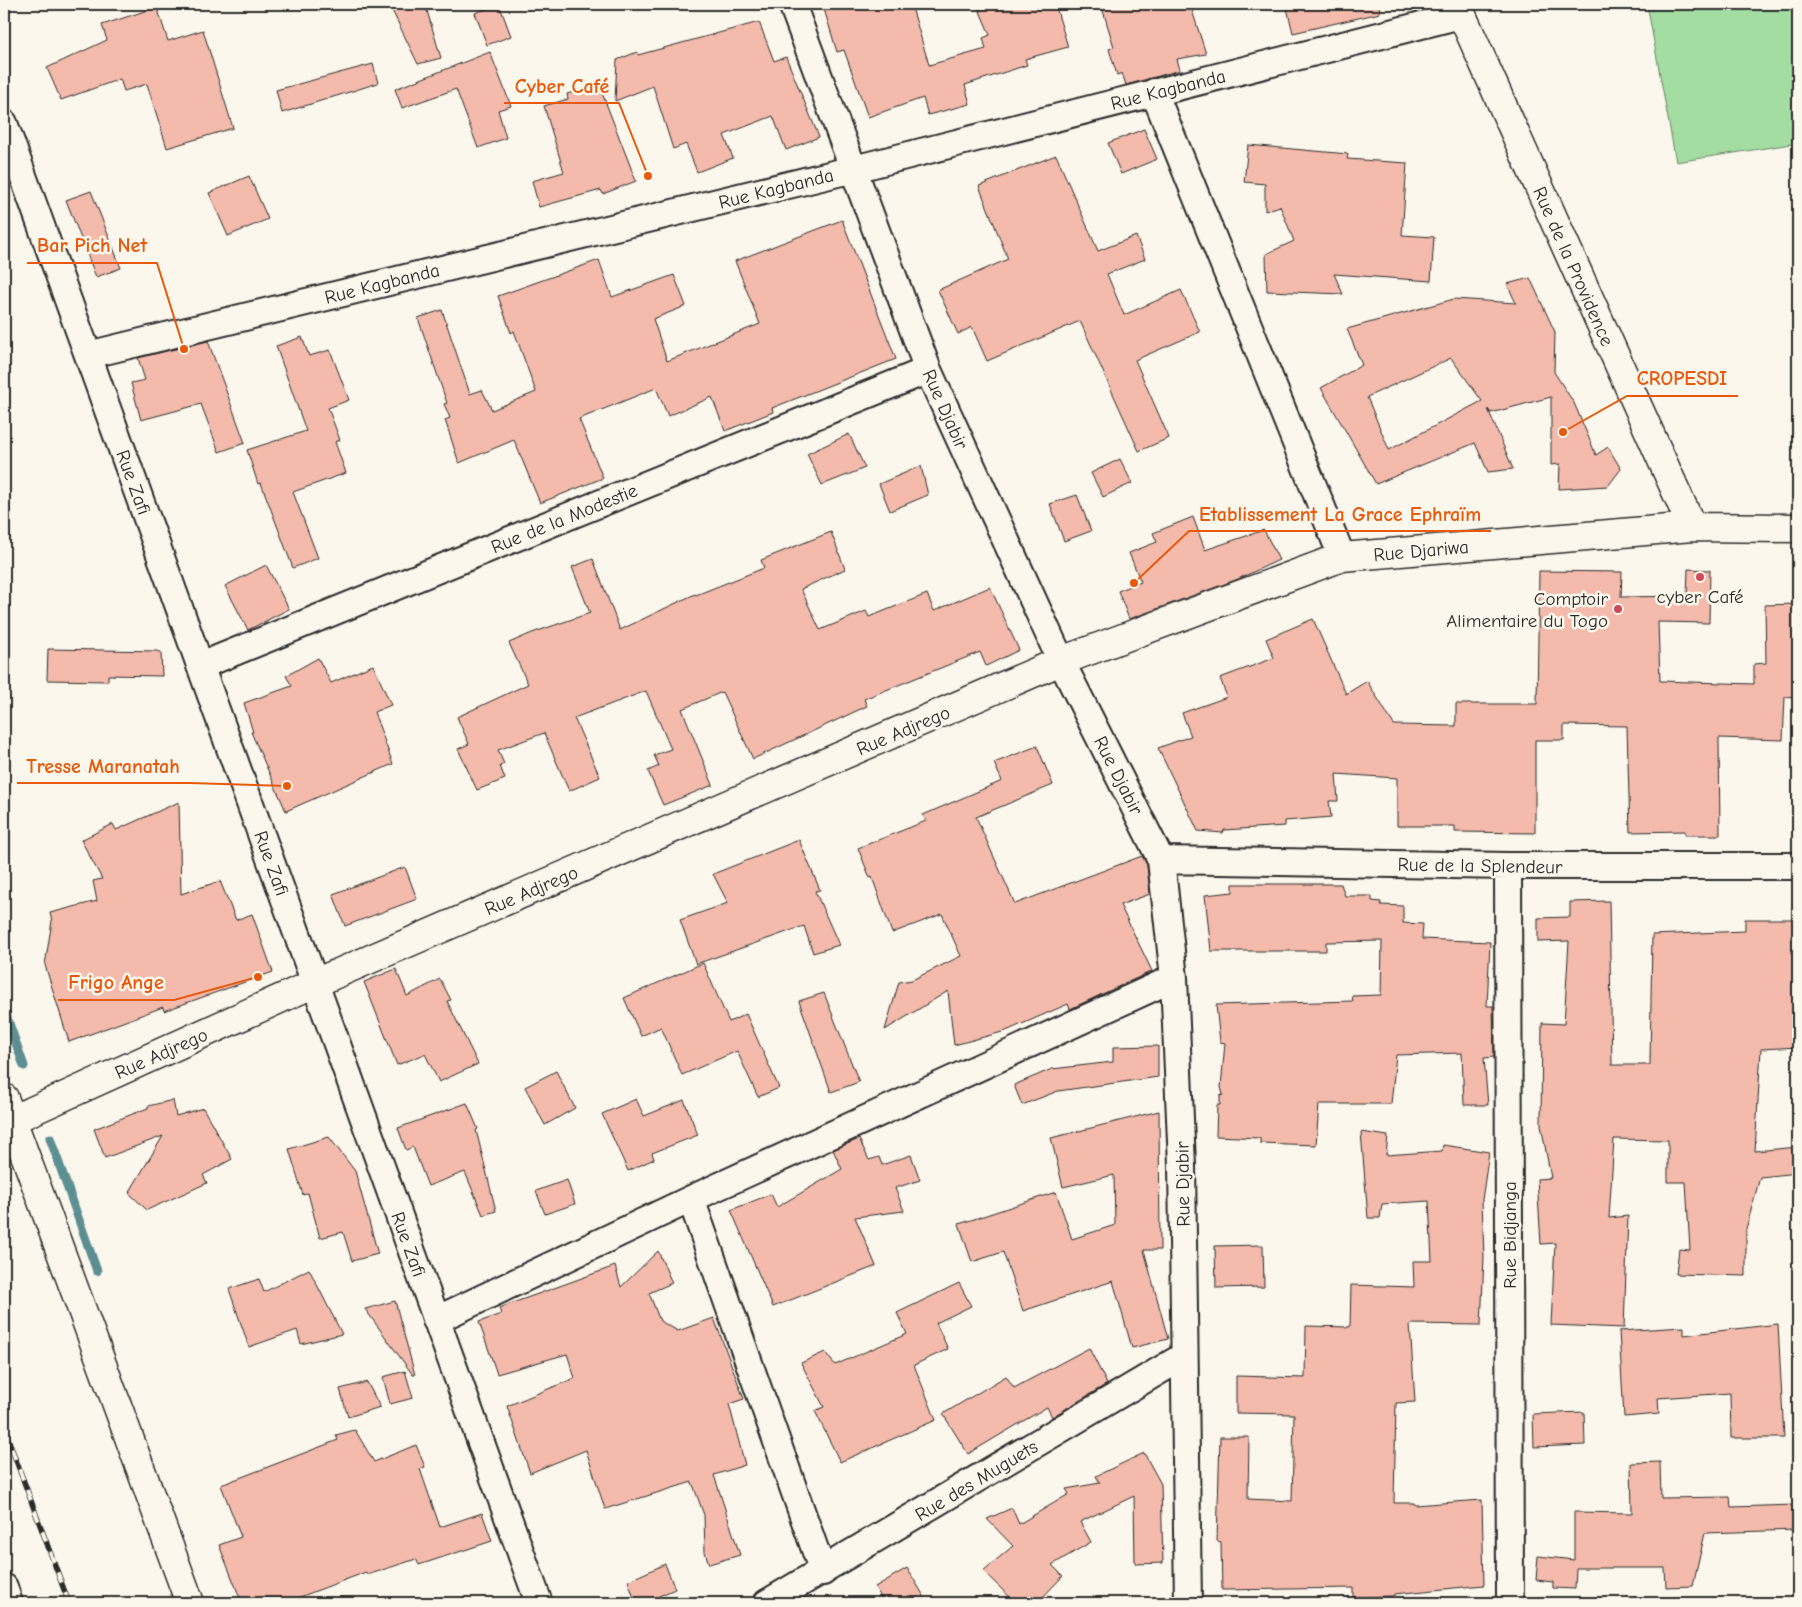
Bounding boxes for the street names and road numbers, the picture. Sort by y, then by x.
street label: Rue Kagbanda [1108,65,1228,115]
street label: Rue Kagbanda [716,164,836,214]
street label: Rue de la Providence [1528,183,1618,349]
street label: Rue Kagbanda [322,259,442,309]
street label: Rue Djabir [918,366,973,453]
street label: Rue Zafi [111,447,155,518]
street label: Rue de la Modestie [488,480,641,558]
street label: Rue Djariwa [1372,536,1470,566]
street label: Rue Adjrego [853,701,953,760]
street label: Rue Djabir [1089,733,1147,819]
street label: Rue Zafi [249,828,293,899]
street label: Rue de la Splendeur [1397,854,1563,878]
street label: Rue Adjrego [481,861,581,920]
street label: Rue Adjrego [112,1024,211,1084]
street label: Rue Djabir [1171,1141,1195,1227]
street label: Rue Bidjanga [1499,1181,1521,1289]
street label: Rue Zafi [386,1209,430,1280]
street label: Rue des Muguets [911,1436,1042,1526]

